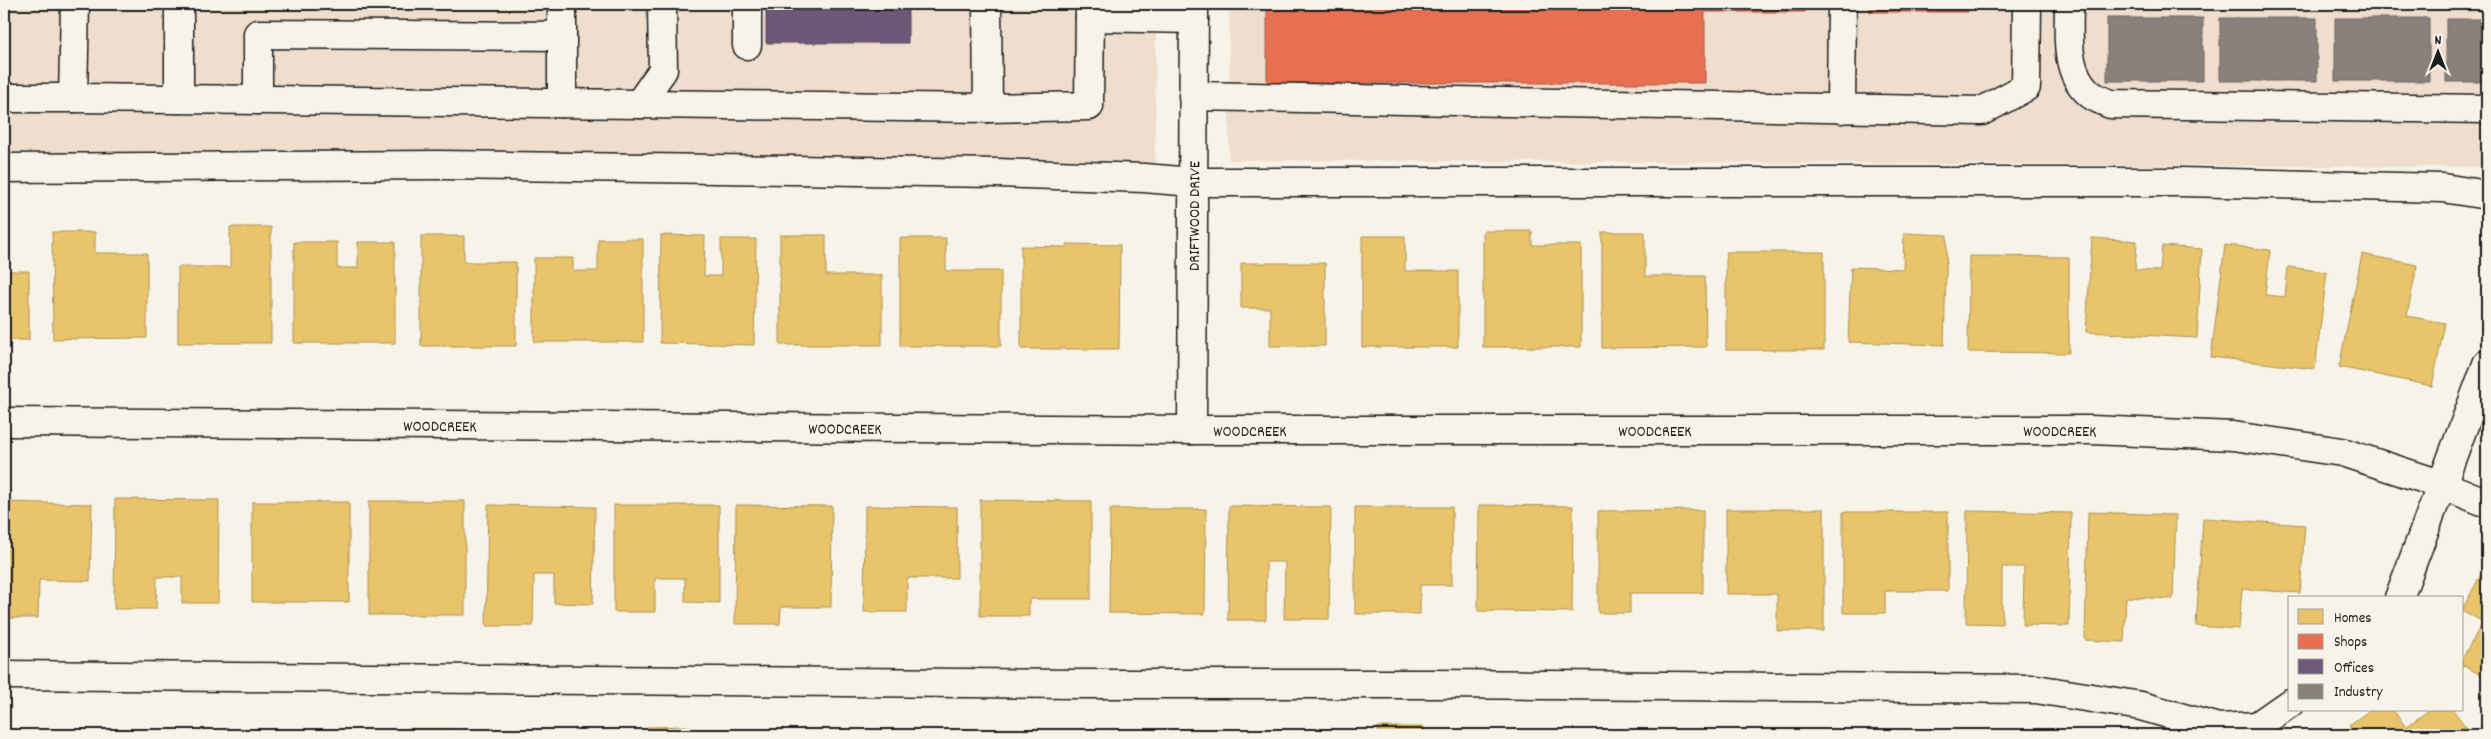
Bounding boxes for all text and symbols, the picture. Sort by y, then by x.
north arrow [2414,28,2464,78]
text: N [2435,31,2442,51]
street label: DRIFTWOOD DRIVE [1184,160,1207,271]
street label: WOODCREEK [403,416,477,439]
street label: WOODCREEK [808,418,882,442]
street label: WOODCREEK [1213,421,1287,444]
street label: WOODCREEK [1618,421,1692,444]
street label: WOODCREEK [2023,421,2097,444]
legend [2288,596,2464,712]
text: Homes [2334,608,2372,630]
text: Shops [2334,632,2367,654]
text: Offices [2334,658,2374,680]
text: Industry [2334,682,2383,704]

